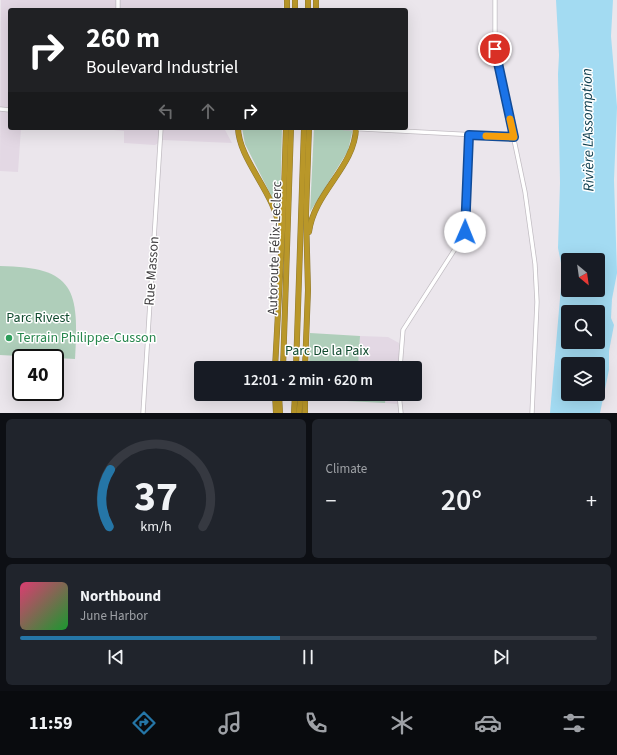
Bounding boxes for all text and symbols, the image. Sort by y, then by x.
text: 260 m [86,18,160,58]
icon: right [20,24,72,76]
pin [478,32,512,66]
icon: arrive [484,38,506,60]
text: Boulevard Industriel [86,55,238,80]
water label: Rivière L'Assomption [576,68,600,192]
icon: left [155,100,177,122]
icon: ahead [197,100,219,122]
icon: right [239,100,261,122]
street label: Autoroute Félix-Leclerc [263,180,287,315]
position arrow [444,211,486,253]
street label: Rue Masson [140,236,164,306]
north arrow [561,253,605,297]
map controls [561,253,605,401]
button: search [561,305,605,349]
park label: Parc Rivest [6,308,70,328]
place label: Terrain Philippe-Cusson [17,328,156,348]
marker: Terrain Philippe-Cusson [4,333,14,343]
park label: Parc De la Paix [285,341,370,361]
speed limit sign: 40 [12,349,64,401]
button: layers [561,357,605,401]
text: 12:01 · 2 min · 620 m [243,370,373,391]
text: Climate [326,460,367,478]
text: 37 [134,466,178,526]
text: 20° [441,479,482,522]
text: − [326,485,336,517]
text: + [586,485,597,517]
text: km/h [140,515,172,536]
text: Northbound [80,586,161,607]
text: June Harbor [80,607,148,625]
icon: previous [105,646,127,668]
icon: pause [297,646,319,668]
icon: next [490,646,512,668]
icon: directions [130,709,158,737]
icon: music [216,709,244,737]
icon: phone [302,709,330,737]
icon: climate [388,709,416,737]
icon: car [474,709,502,737]
icon: filters [560,709,588,737]
text: 11:59 [29,711,72,736]

